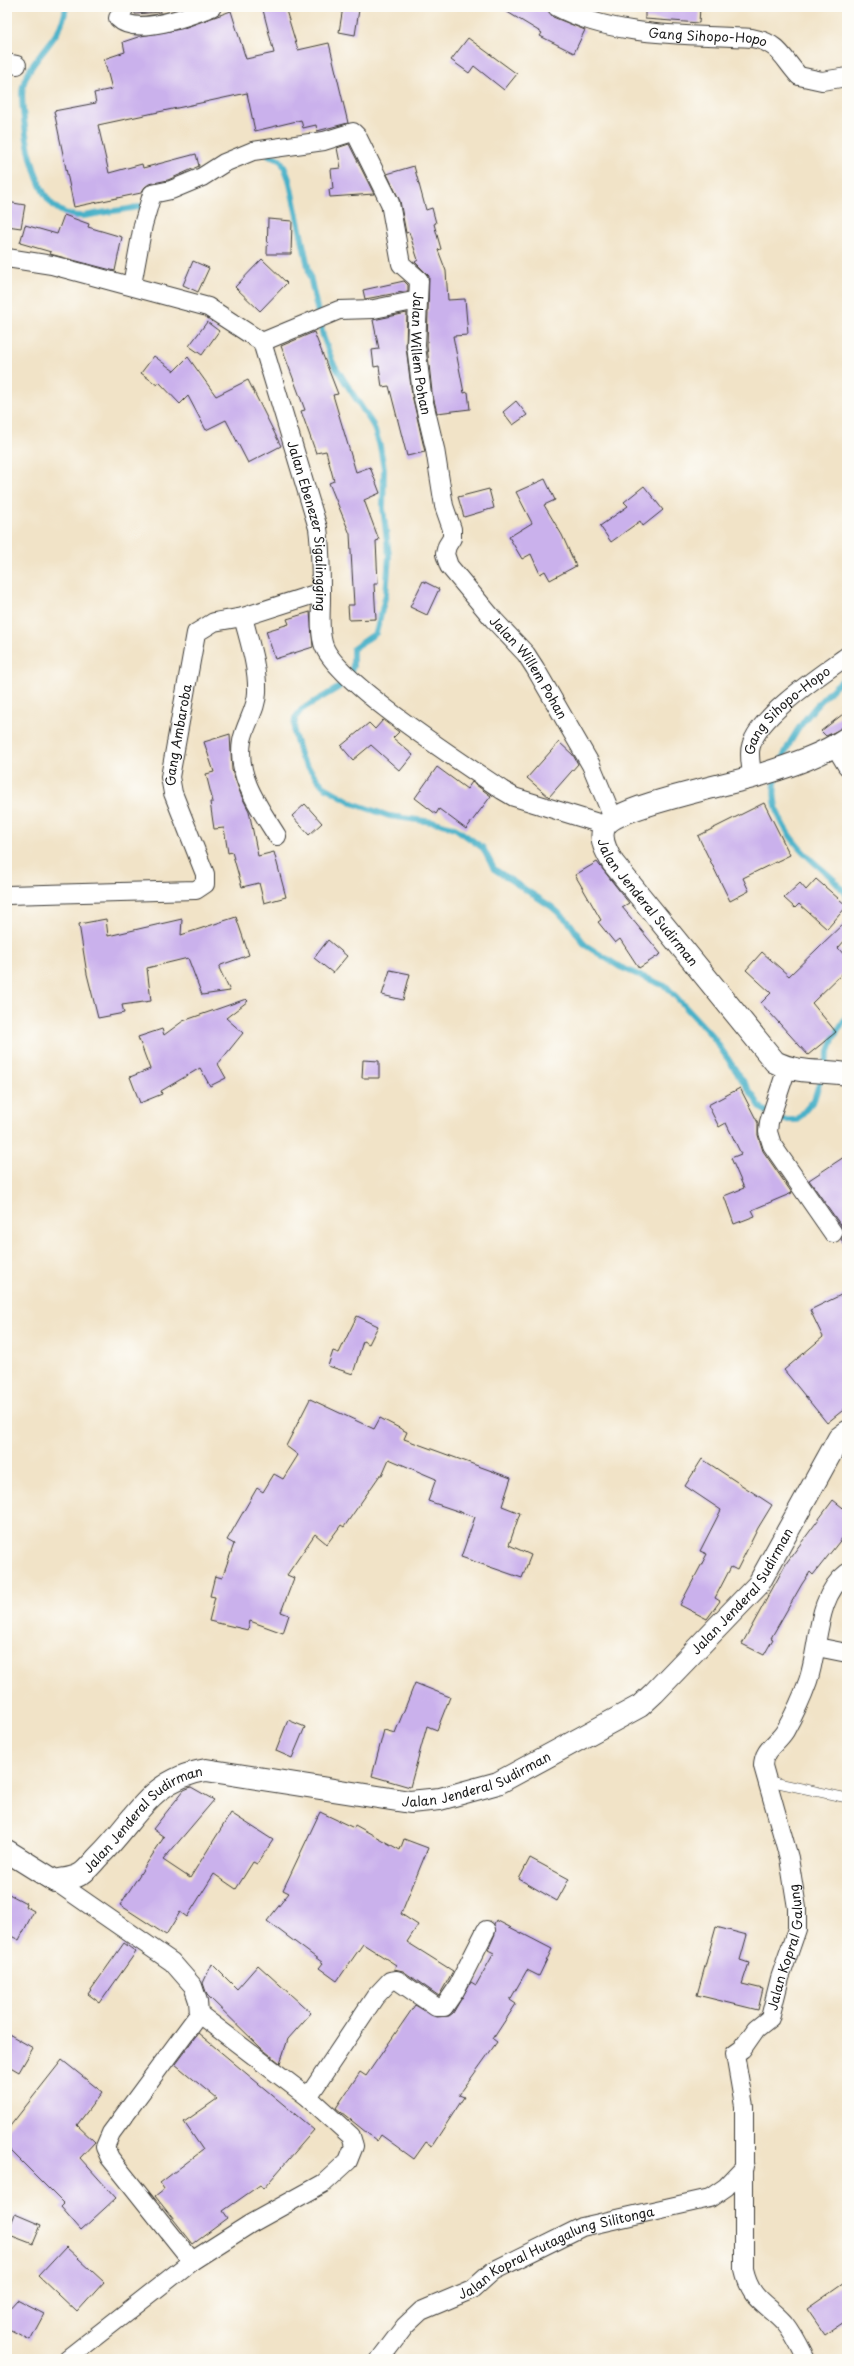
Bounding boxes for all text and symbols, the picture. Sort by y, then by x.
street label: Gang Sihopo-Hopo [648,22,771,51]
street label: Jalan Willem Pohan [407,292,437,417]
street label: Jalan Ebenezer Sigalingging [283,438,331,612]
street label: Jalan Willem Pohan [486,611,572,722]
street label: Gang Sihopo-Hopo [740,661,834,756]
street label: Gang Ambaroba [160,681,196,788]
street label: Jalan Jenderal Sudirman [594,836,703,970]
street label: Jalan Jenderal Sudirman [686,1524,797,1658]
street label: Jalan Jenderal Sudirman [401,1746,554,1811]
street label: Jalan Jenderal Sudirman [78,1761,204,1877]
street label: Jalan Kopral Galung [762,1883,806,2012]
street label: Jalan Kopral Hutagalung Silitonga [455,2201,657,2303]

